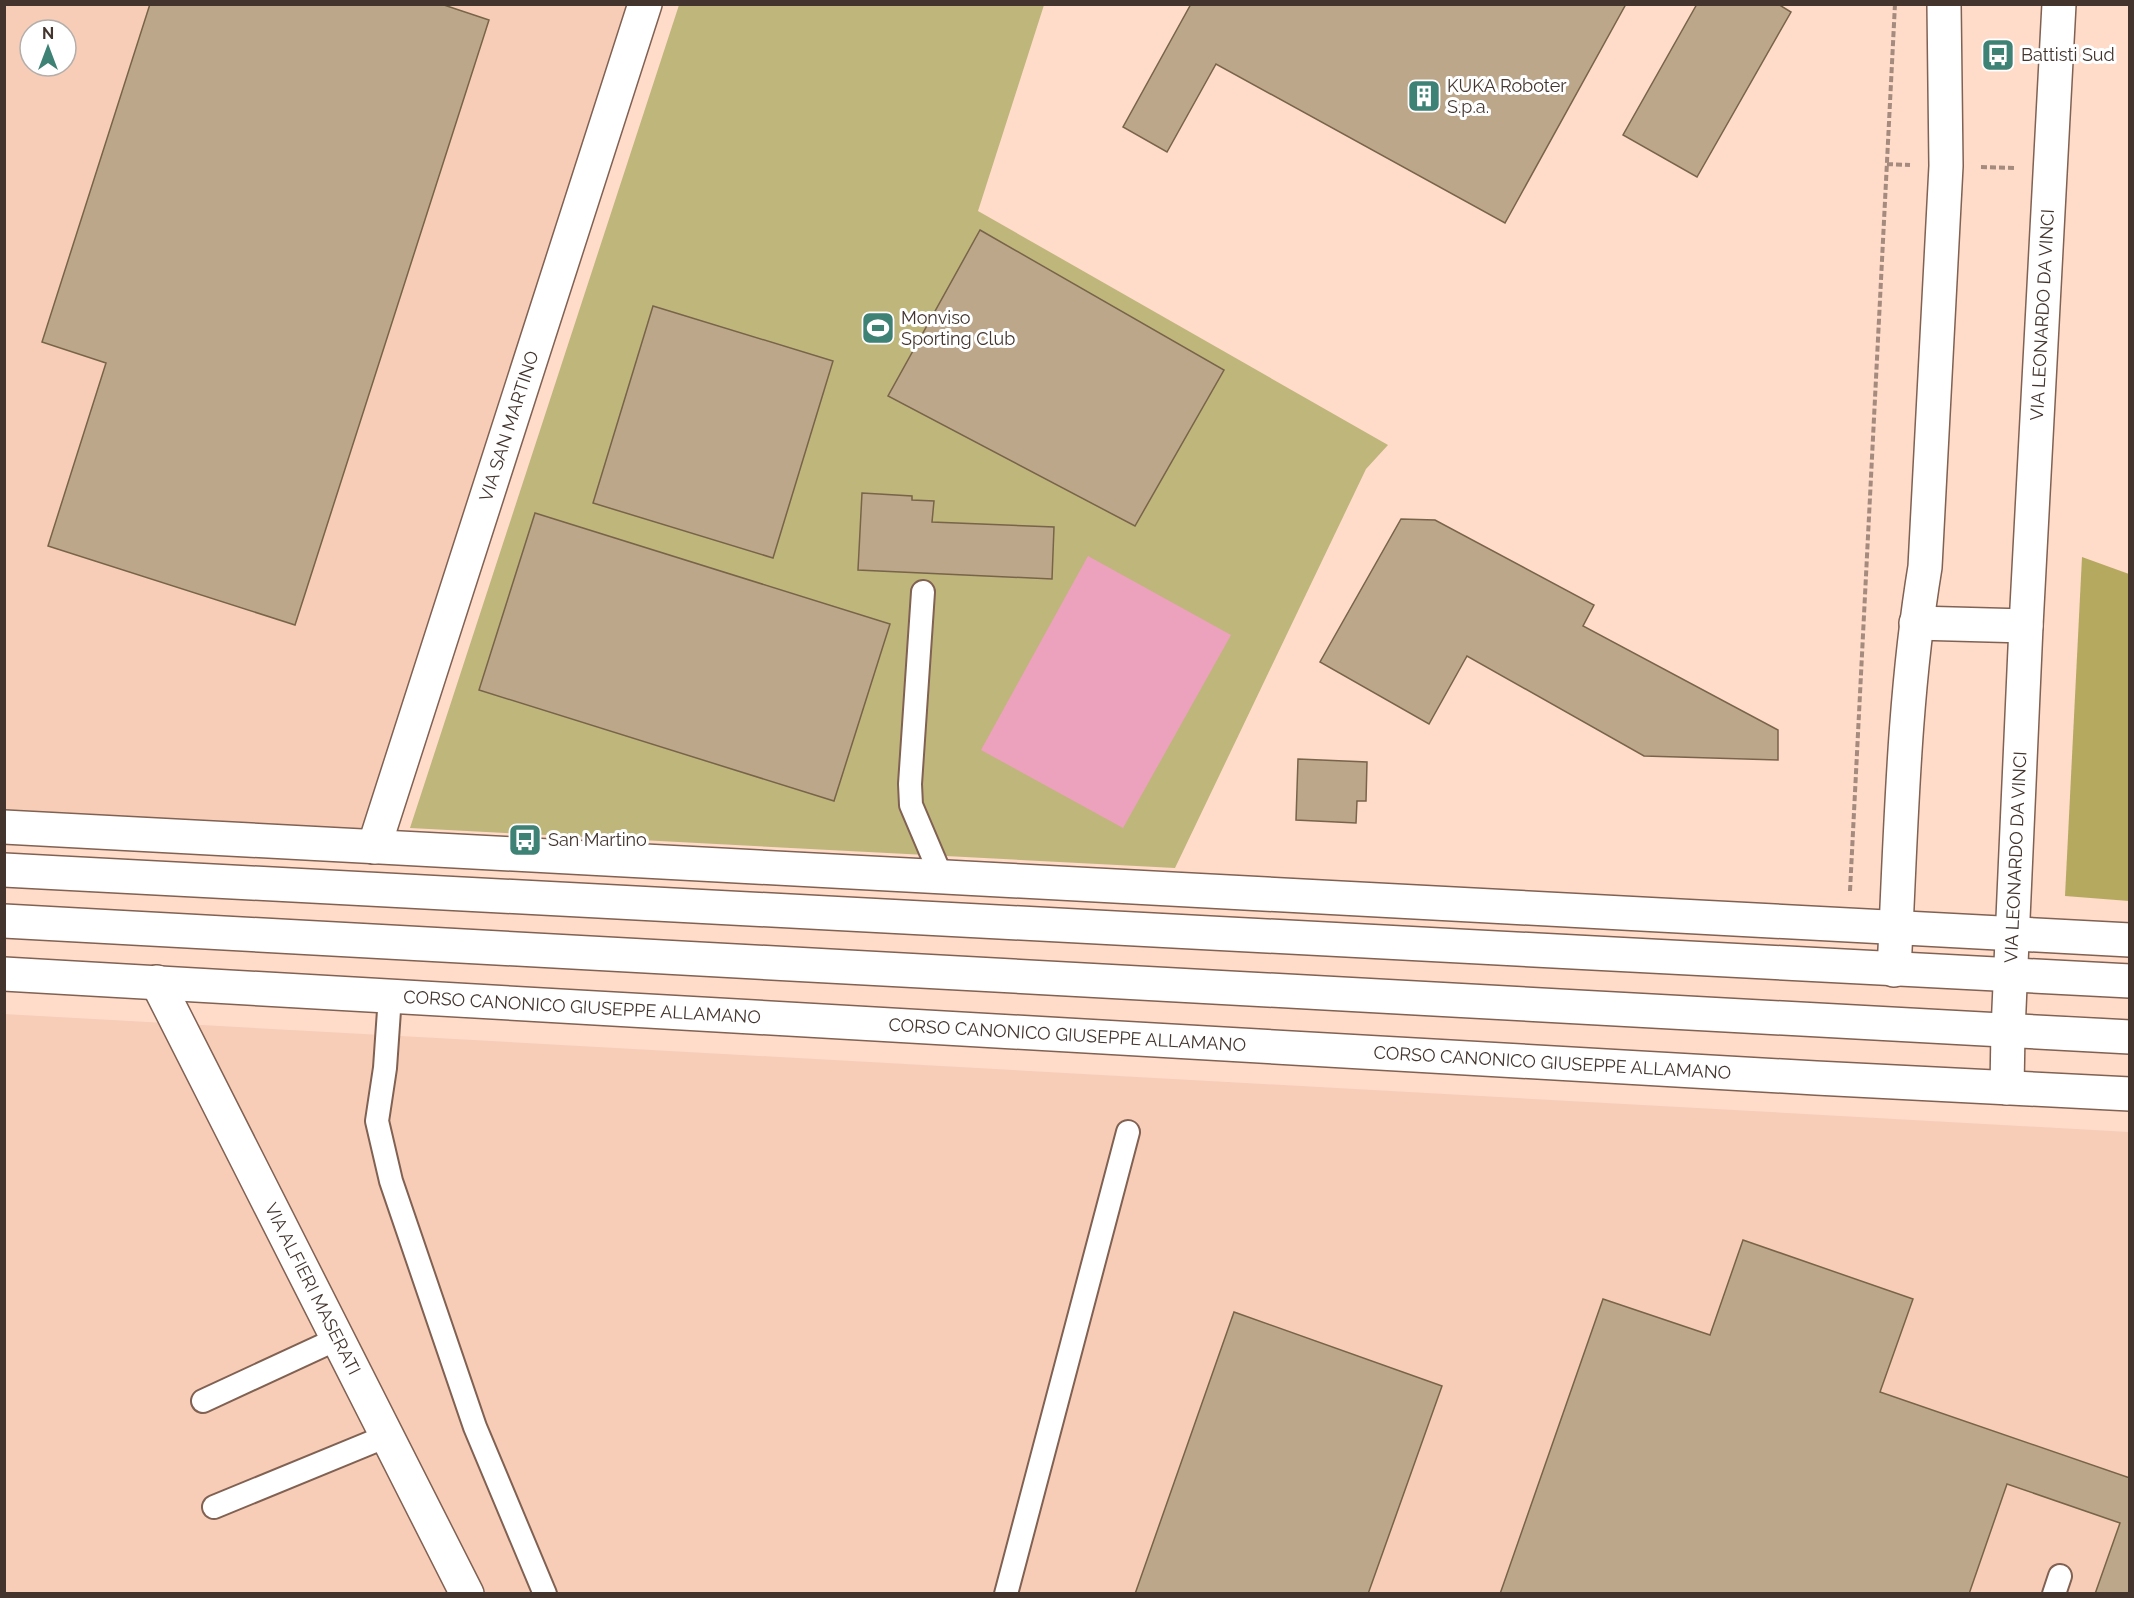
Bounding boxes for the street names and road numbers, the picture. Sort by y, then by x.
street label: VIA LEONARDO DA VINCI [2026,208,2058,421]
street label: VIA SAN MARTINO [475,348,543,504]
street label: VIA LEONARDO DA VINCI [2000,751,2030,964]
street label: CORSO CANONICO GIUSEPPE ALLAMANO [403,986,761,1027]
street label: CORSO CANONICO GIUSEPPE ALLAMANO [888,1014,1247,1055]
street label: CORSO CANONICO GIUSEPPE ALLAMANO [1373,1042,1732,1083]
street label: VIA ALFIERI MASERATI [261,1199,365,1378]

